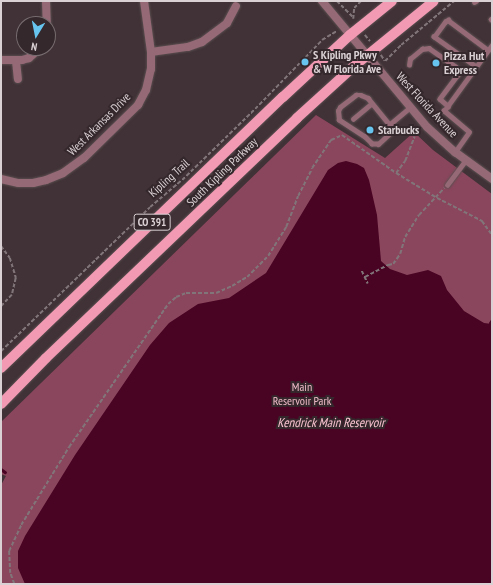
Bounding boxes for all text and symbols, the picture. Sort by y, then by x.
north arrow [16,16,56,56]
text: N [30,39,38,54]
place label: S Kipling Pkwy & W Florida Ave [313,48,382,76]
place label: Pizza Hut Express [444,49,484,77]
marker: S Kipling Pkwy & W Florida Ave [300,57,310,67]
marker: Pizza Hut Express [431,58,441,68]
street label: West Florida Avenue [393,69,461,141]
street label: West Arkansas Drive [64,89,134,159]
place label: Starbucks [378,123,419,137]
marker: Starbucks [365,125,375,135]
street label: South Kipling Parkway [184,135,260,209]
street label: Kipling Trail [146,156,192,200]
road number: CO 391 [133,213,171,231]
park label: Main Reservoir Park [273,380,331,408]
water label: Kendrick Main Reservoir [277,415,385,431]

